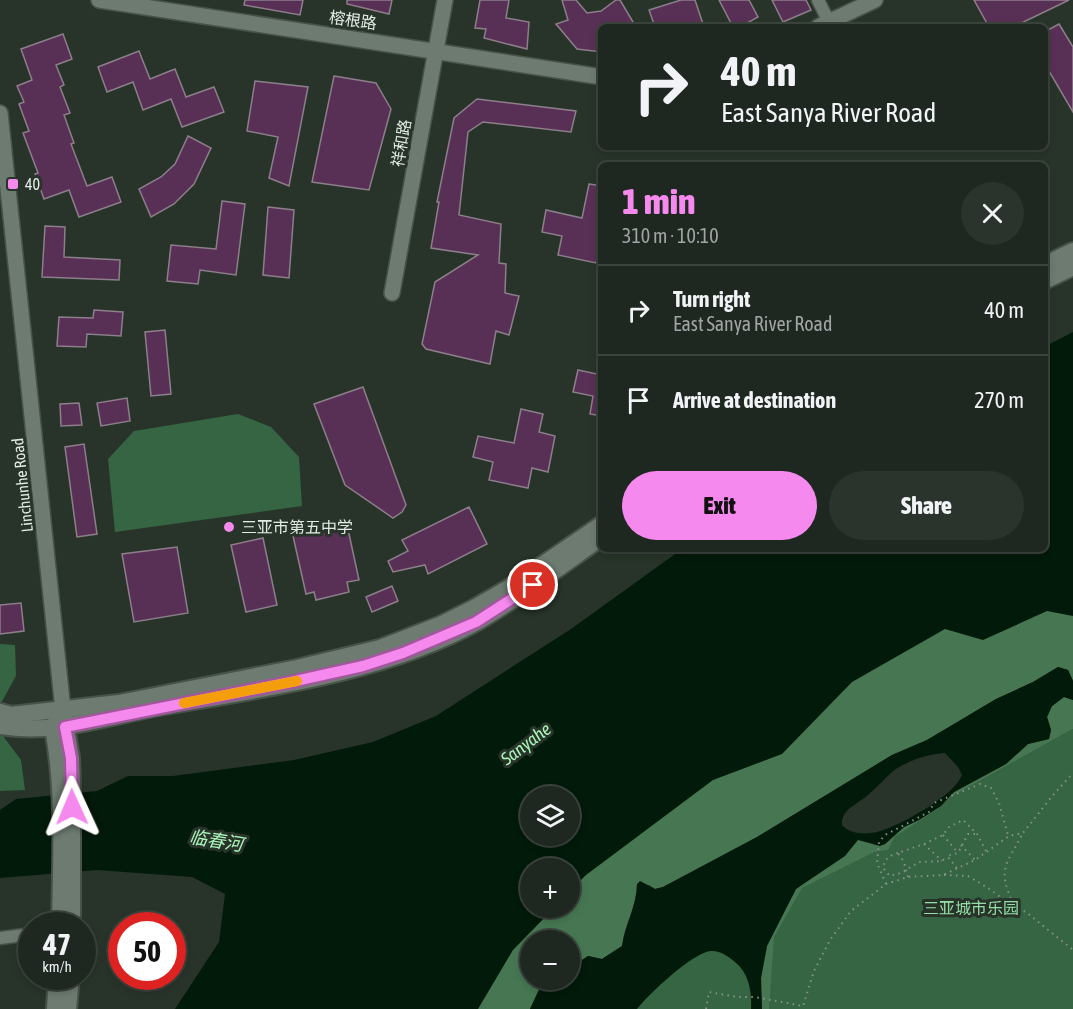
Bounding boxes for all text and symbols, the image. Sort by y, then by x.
street label: 榕根路 [328,8,378,32]
text: 40 m [721,47,796,95]
icon: right [622,48,700,126]
text: East Sanya River Road [721,97,936,128]
street label: 祥和路 [388,118,414,168]
place label: 40 [25,175,40,193]
marker: 40 [6,177,20,191]
text: 1 min [622,180,696,222]
button: close [961,182,1024,245]
text: 310 m · 10:10 [622,224,719,247]
text: Turn right [673,286,750,312]
icon: right [622,294,655,327]
text: 40 m [984,297,1024,323]
text: East Sanya River Road [673,312,832,335]
icon: arrive [622,384,655,417]
text: Arrive at destination [673,387,836,413]
text: 270 m [974,387,1024,413]
street label: Linchunhe Road [8,437,36,533]
button: Exit [622,471,817,540]
button: Share [829,471,1024,540]
place label: 三亚市第五中学 [241,518,353,536]
marker: 三亚市第五中学 [222,520,236,534]
pin [507,559,558,610]
icon: arrive [516,568,549,601]
water label: Sanyahe [496,718,555,770]
position arrow [40,775,104,839]
map controls [520,786,580,990]
button: layers [520,786,580,846]
water label: 临春河 [188,826,247,856]
button: + [520,858,580,918]
park label: 三亚城市乐园 [923,899,1019,917]
speed limit sign: 50 [108,912,186,990]
text: 47 [43,927,71,961]
button: − [520,930,580,990]
text: km/h [42,958,72,975]

